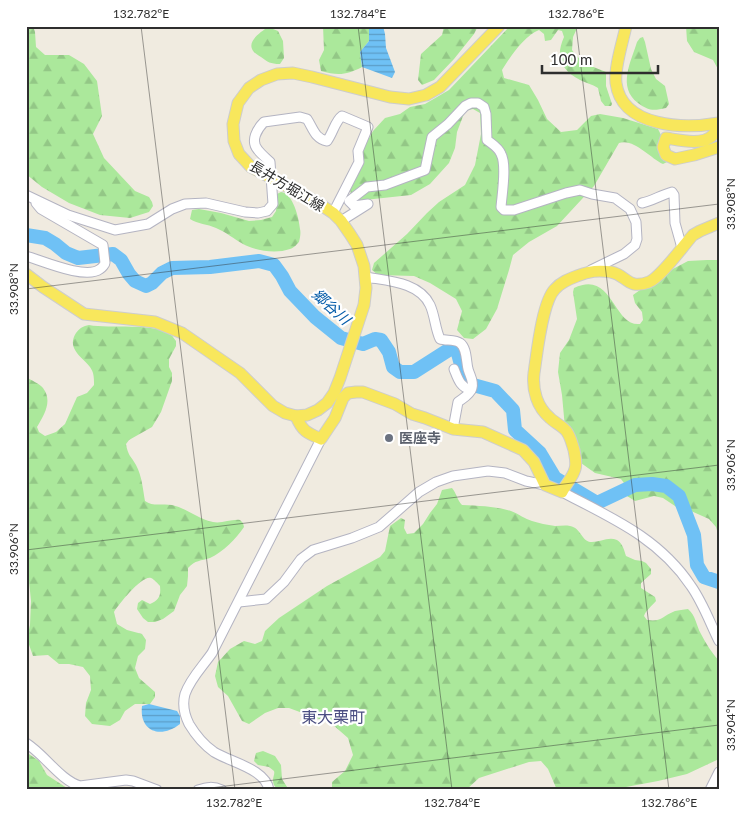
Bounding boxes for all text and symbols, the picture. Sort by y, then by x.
text: 132.782°E [113,6,169,21]
text: 132.784°E [330,6,386,21]
text: 132.786°E [548,6,604,21]
scale bar [542,42,659,74]
text: 100 m [550,50,592,68]
street label: 長井方堀江線 [247,157,328,214]
text: 33.908°N [723,178,738,230]
text: 33.908°N [6,263,21,315]
water label: 郷谷川 [309,285,356,329]
place label: 医座寺 [399,429,441,446]
marker: 医座寺 [383,432,395,444]
text: 33.906°N [723,439,738,491]
text: 33.906°N [6,523,21,575]
text: 33.904°N [723,699,738,751]
district label: 東大栗町 [301,707,365,726]
text: 132.782°E [206,795,262,810]
text: 132.784°E [424,795,480,810]
text: 132.786°E [641,795,697,810]

